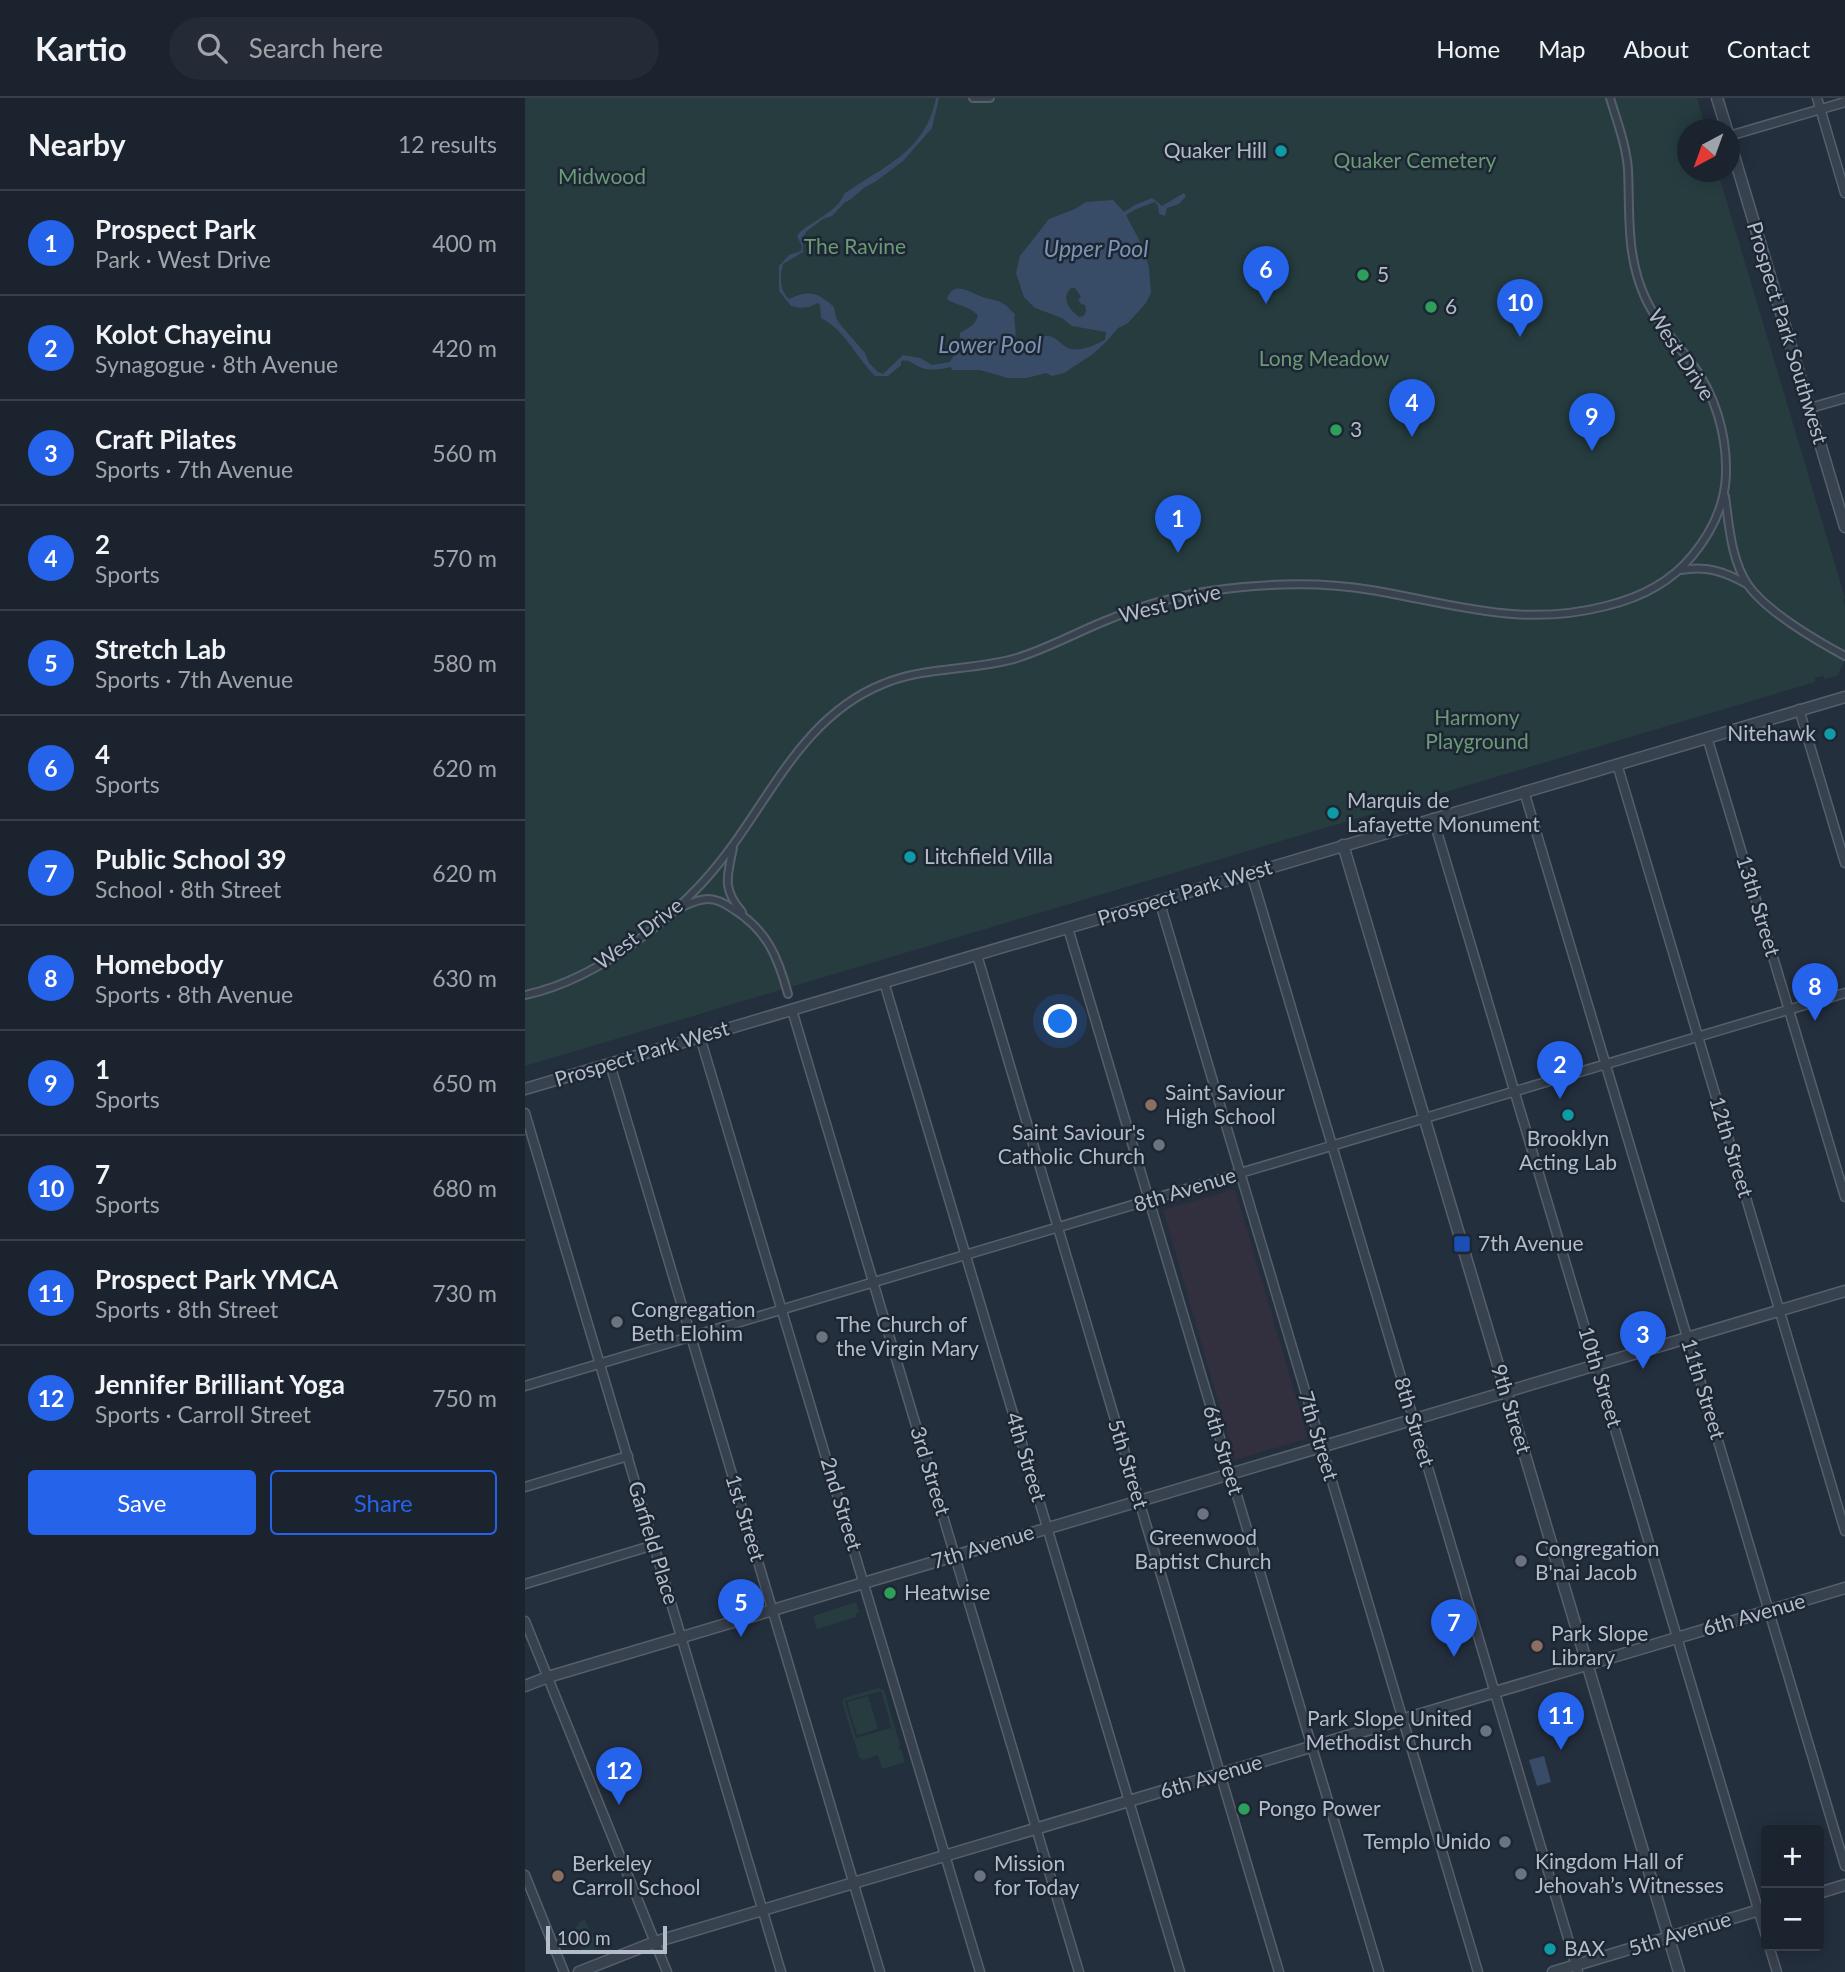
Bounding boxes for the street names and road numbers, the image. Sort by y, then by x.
street label: Prospect Park Southwest [1743,218,1834,447]
street label: West Drive [1644,304,1721,404]
street label: West Drive [1116,578,1223,627]
street label: 13th Street [1732,852,1787,960]
street label: Prospect Park West [1094,853,1275,930]
street label: West Drive [589,892,687,974]
street label: Prospect Park West [551,1014,732,1091]
street label: 12th Street [1705,1093,1760,1201]
street label: 8th Avenue [1130,1161,1239,1216]
street label: 10th Street [1574,1323,1629,1431]
street label: 11th Street [1677,1335,1732,1443]
street label: 9th Street [1487,1361,1538,1457]
street label: 8th Street [1390,1374,1441,1470]
street label: 7th Street [1294,1388,1345,1484]
street label: 6th Street [1199,1402,1250,1498]
street label: 4th Street [1002,1409,1053,1505]
street label: 5th Street [1104,1416,1155,1512]
street label: 3rd Street [906,1423,957,1519]
street label: 2nd Street [816,1454,869,1554]
street label: 1st Street [721,1471,772,1564]
street label: Garfield Place [624,1478,685,1607]
street label: 7th Avenue [928,1518,1037,1573]
street label: 6th Avenue [1699,1587,1808,1640]
street label: 6th Avenue [1156,1748,1265,1803]
street label: 5th Avenue [1625,1905,1734,1960]

